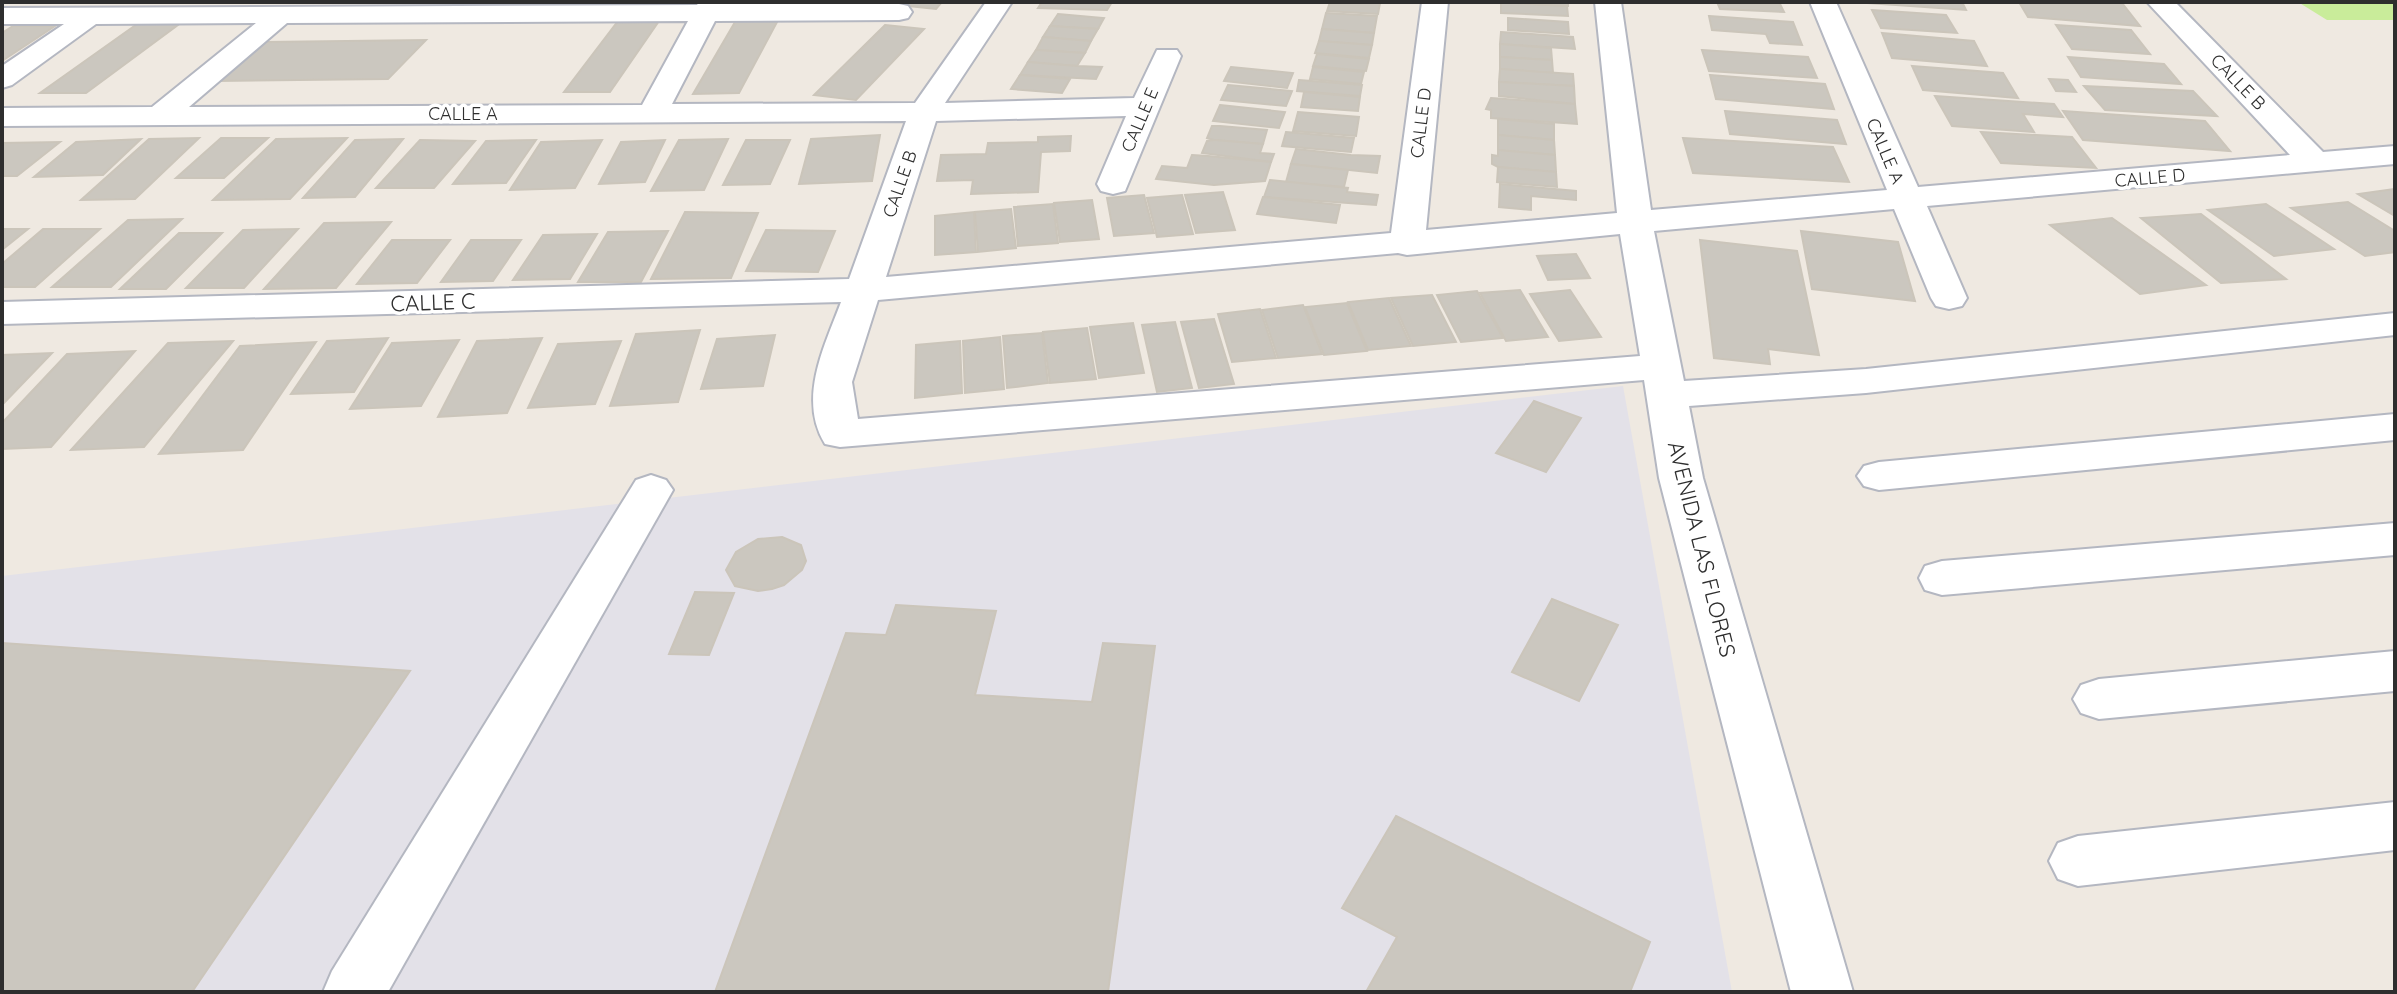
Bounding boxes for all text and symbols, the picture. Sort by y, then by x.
street label: CALLE B [2206,49,2271,115]
street label: CALLE E [1116,84,1163,156]
street label: CALLE D [1405,86,1436,159]
street label: CALLE A [428,102,498,125]
street label: CALLE A [1861,114,1910,188]
street label: CALLE B [877,147,922,220]
street label: CALLE D [2114,163,2186,192]
street label: CALLE C [390,287,476,317]
street label: AVENIDA LAS FLORES [1662,438,1742,660]

